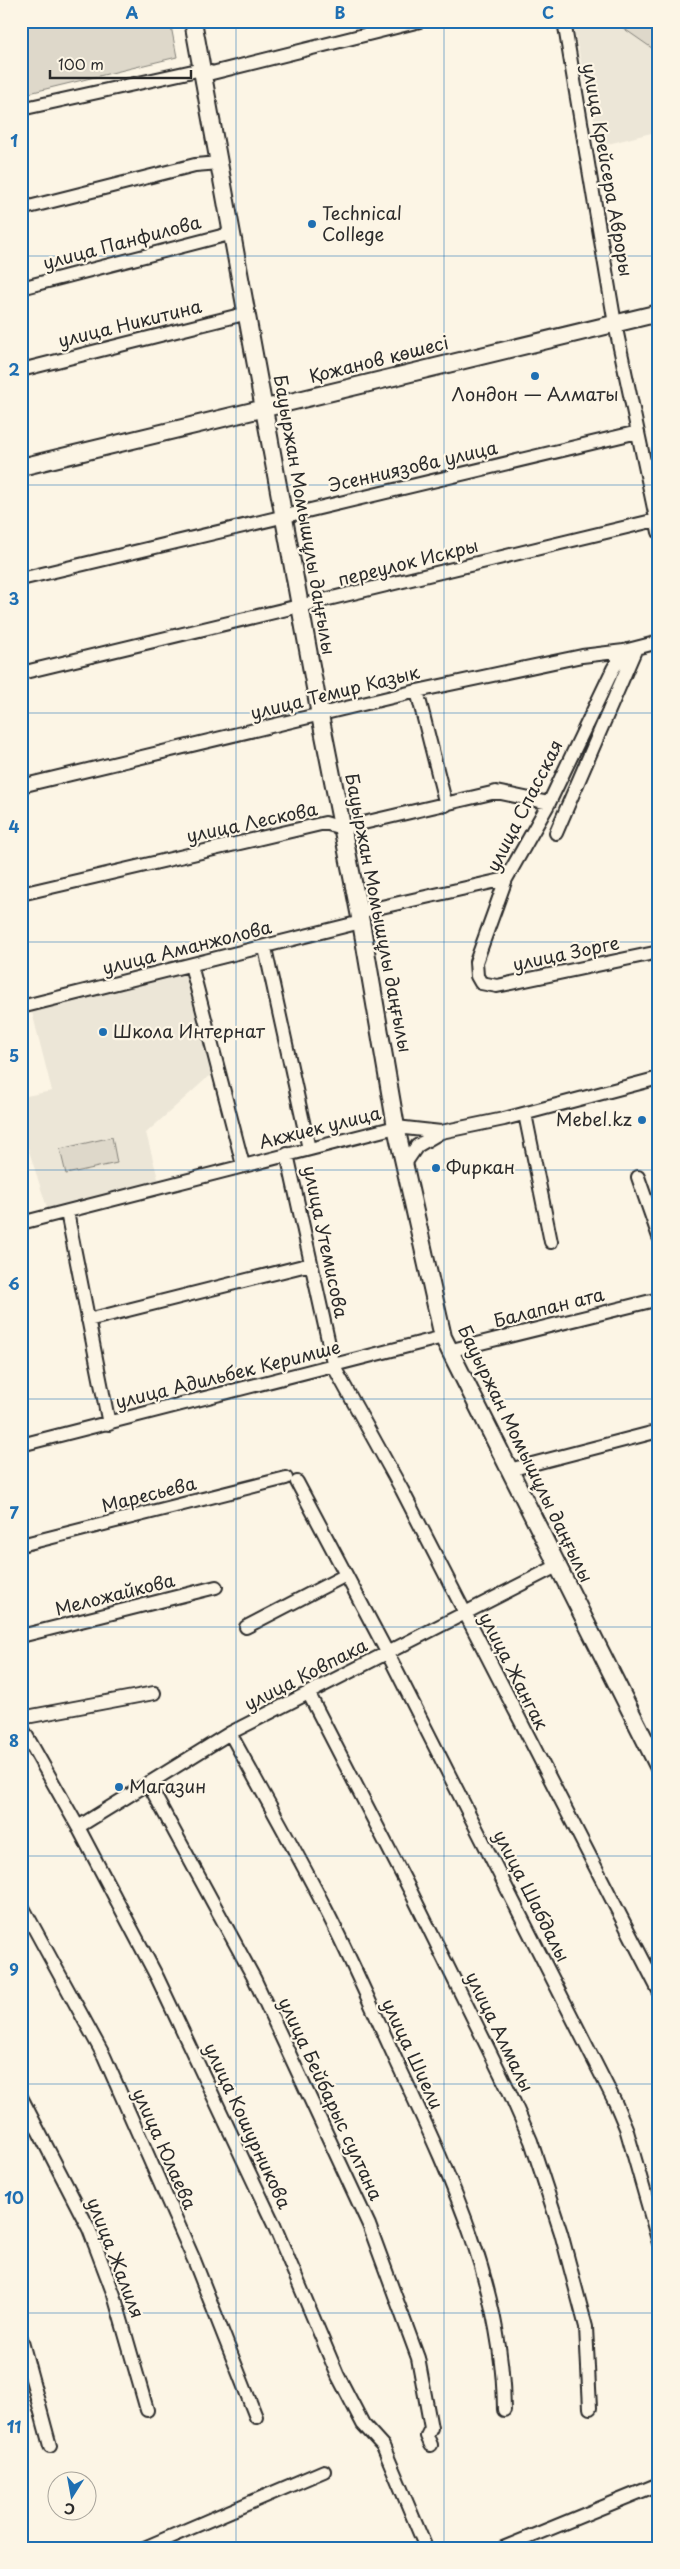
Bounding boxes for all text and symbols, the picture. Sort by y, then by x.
text: A [126,0,139,24]
text: B [335,0,346,24]
text: C [542,0,554,24]
scale bar [50,48,191,80]
text: 100 m [58,52,104,75]
street label: улица Крейсера Авроры [576,61,641,279]
text: 1 [10,128,18,152]
place label: Technical College [322,199,402,247]
street label: улица Панфилова [40,207,204,276]
marker: Technical College [306,218,318,230]
street label: улица Никитина [55,291,205,353]
street label: Қожанов көшесі [306,328,451,389]
text: 2 [8,357,20,381]
marker: Лондон — Алматы [529,370,541,382]
street label: Бауыржан Момышұлы даңғылы [268,373,343,657]
place label: Лондон — Алматы [451,380,619,407]
street label: Эсенниязова улица [326,433,500,498]
street label: переулок Искры [335,531,481,592]
text: 3 [9,586,19,610]
street label: улица Темир Казык [247,657,422,726]
street label: улица Спасская [479,735,569,876]
street label: Бауыржан Момышұлы даңғылы [339,771,420,1055]
street label: улица Лескова [184,794,320,849]
text: 4 [9,814,20,838]
street label: улица Аманжолова [99,912,275,981]
street label: улица Зорге [510,928,622,977]
place label: Школа Интернат [113,1017,266,1044]
marker: Школа Интернат [97,1026,109,1038]
text: 5 [9,1043,19,1067]
street label: Акжиек улица [256,1098,384,1155]
place label: Mebel.kz [556,1105,632,1132]
marker: Mebel.kz [636,1114,648,1126]
place label: Фиркан [446,1153,515,1180]
marker: Фиркан [430,1162,442,1174]
street label: улица Утемисова [297,1163,356,1321]
text: 6 [8,1271,20,1295]
street label: Балапан ата [491,1280,607,1333]
street label: Бауыржан Момышұлы даңғылы [452,1320,601,1587]
street label: улица Адильбек Керимше [112,1332,343,1415]
street label: Маресьева [99,1469,200,1518]
text: 7 [9,1500,19,1524]
street label: Меложайкова [52,1565,178,1621]
street label: улица Жангак [473,1607,556,1734]
street label: улица Ковпака [239,1631,372,1716]
text: 8 [9,1728,19,1752]
place label: Магазин [129,1772,206,1799]
marker: Магазин [113,1781,125,1793]
street label: улица Шабдалы [487,1825,577,1966]
text: 9 [9,1957,19,1981]
street label: улица Алмалы [460,1967,541,2096]
street label: улица Бейбарыс султана [272,1992,391,2205]
street label: улица Шиели [376,1994,451,2113]
street label: улица Кошурникова [198,2038,299,2214]
street label: улица Юлаева [127,2083,205,2214]
text: 10 [4,2185,24,2209]
street label: улица Жалиля [81,2193,152,2322]
text: 11 [7,2414,21,2438]
north arrow [48,2472,98,2522]
text: С [62,2498,77,2521]

